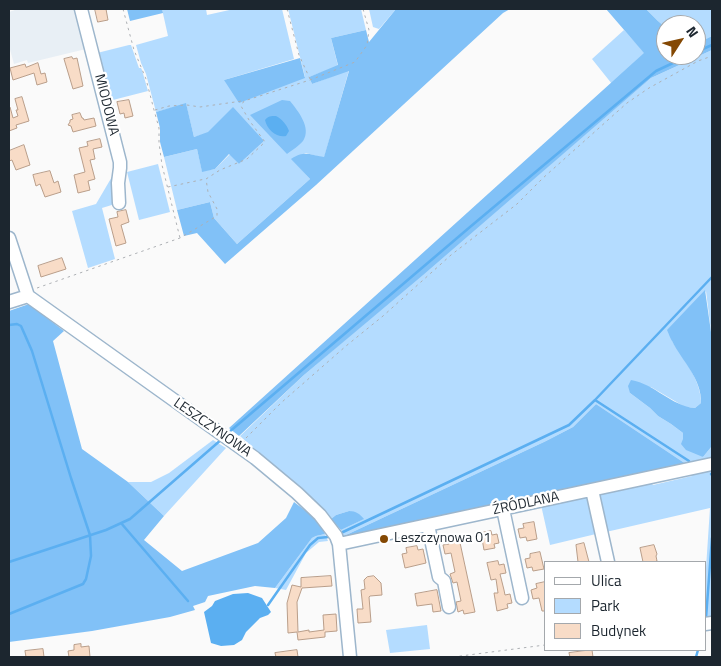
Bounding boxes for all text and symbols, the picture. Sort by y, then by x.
north arrow [656,15,706,65]
text: N [681,22,704,42]
street label: MIODOWA [90,72,122,138]
street label: LESZCZYNOWA [170,395,254,461]
street label: ŹRÓDLANA [491,489,561,519]
place label: Leszczynowa 01 [394,531,491,547]
marker: Leszczynowa 01 [378,533,390,545]
legend [544,561,706,651]
text: Ulica [591,569,621,592]
text: Park [591,594,620,617]
text: Budynek [591,619,646,642]

